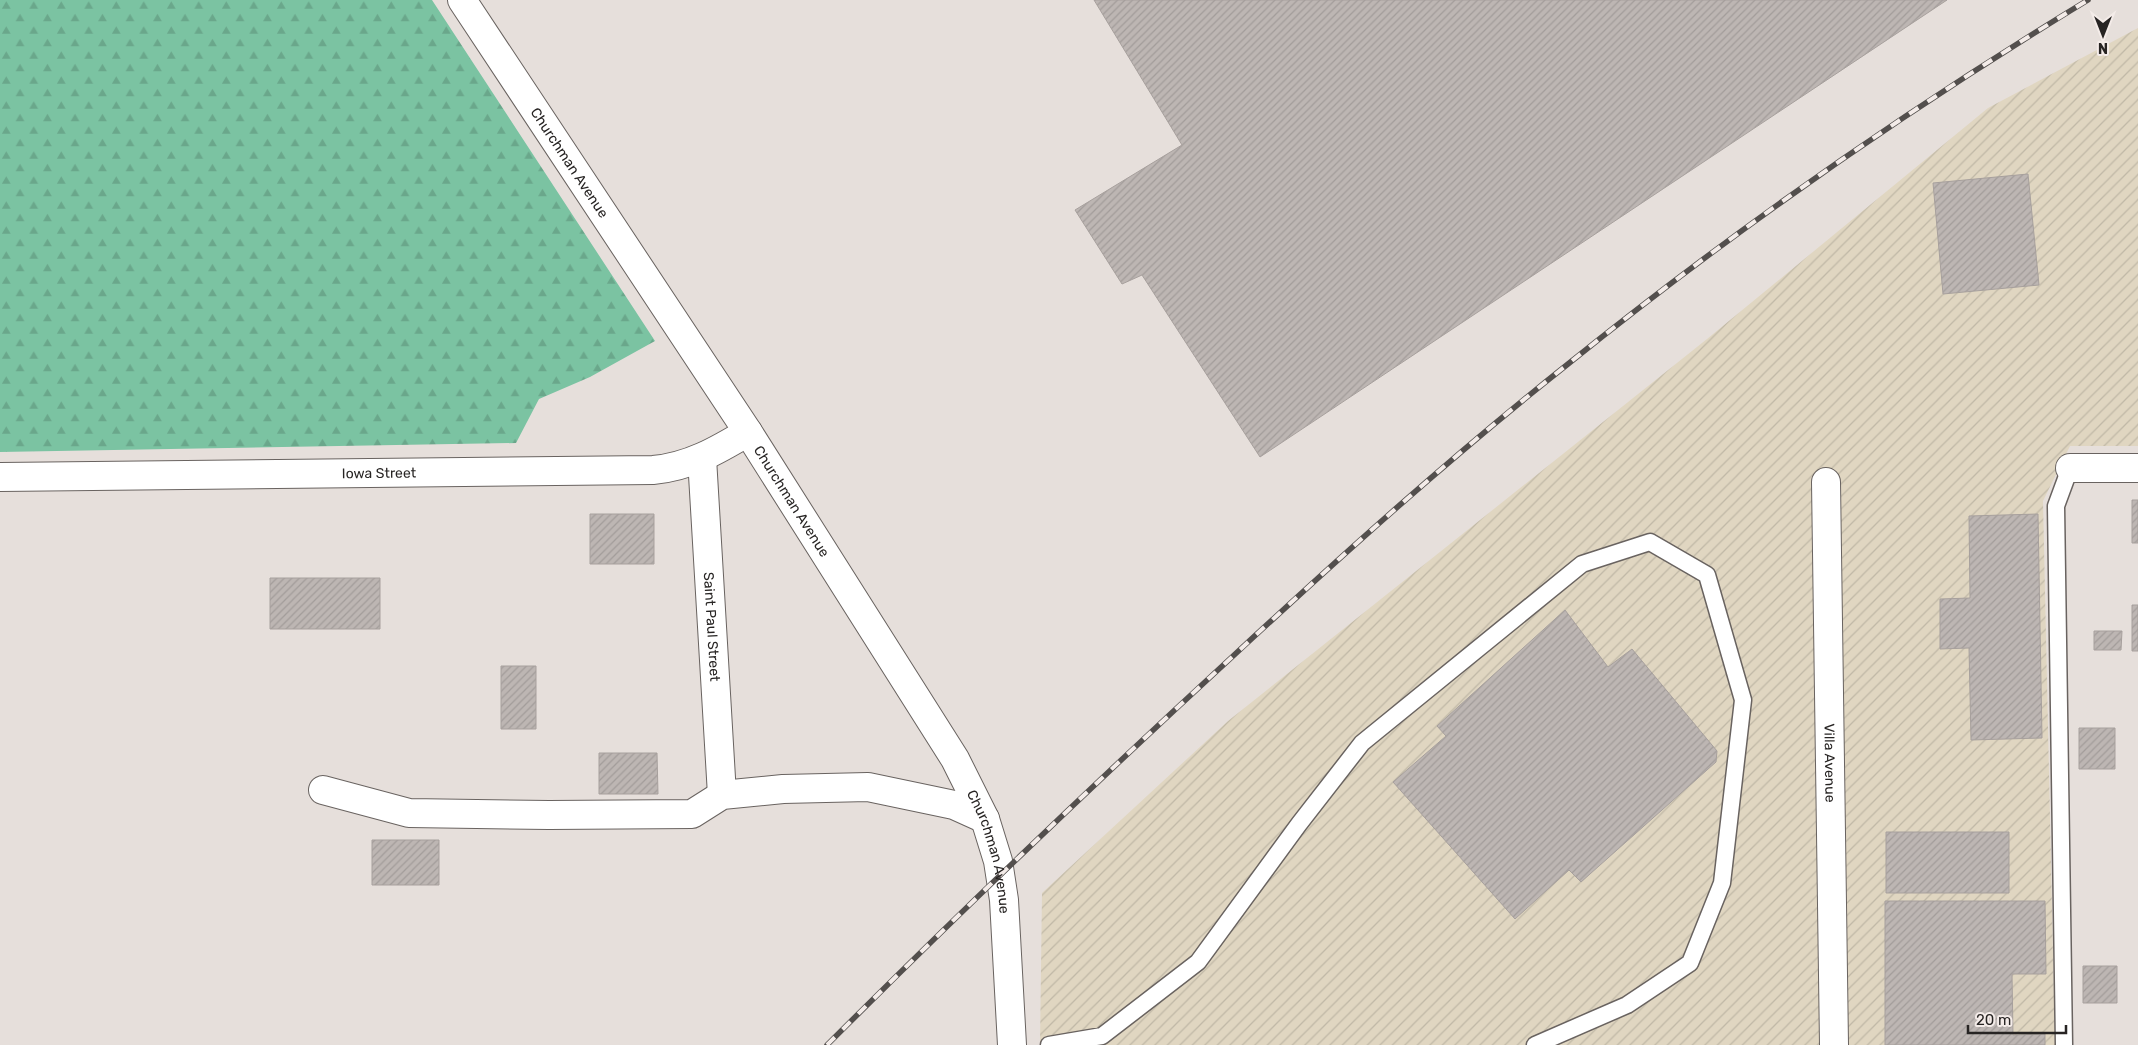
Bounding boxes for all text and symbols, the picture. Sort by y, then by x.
north arrow [2078,10,2128,60]
text: N [2098,39,2108,56]
street label: Churchman Avenue [527,105,612,221]
street label: Churchman Avenue [750,443,833,560]
street label: Iowa Street [342,465,417,482]
street label: Saint Paul Street [700,572,723,682]
street label: Villa Avenue [1820,723,1839,803]
street label: Churchman Avenue [963,787,1013,914]
scale bar [1968,1002,2066,1034]
text: 20 m [1976,1011,2011,1029]

